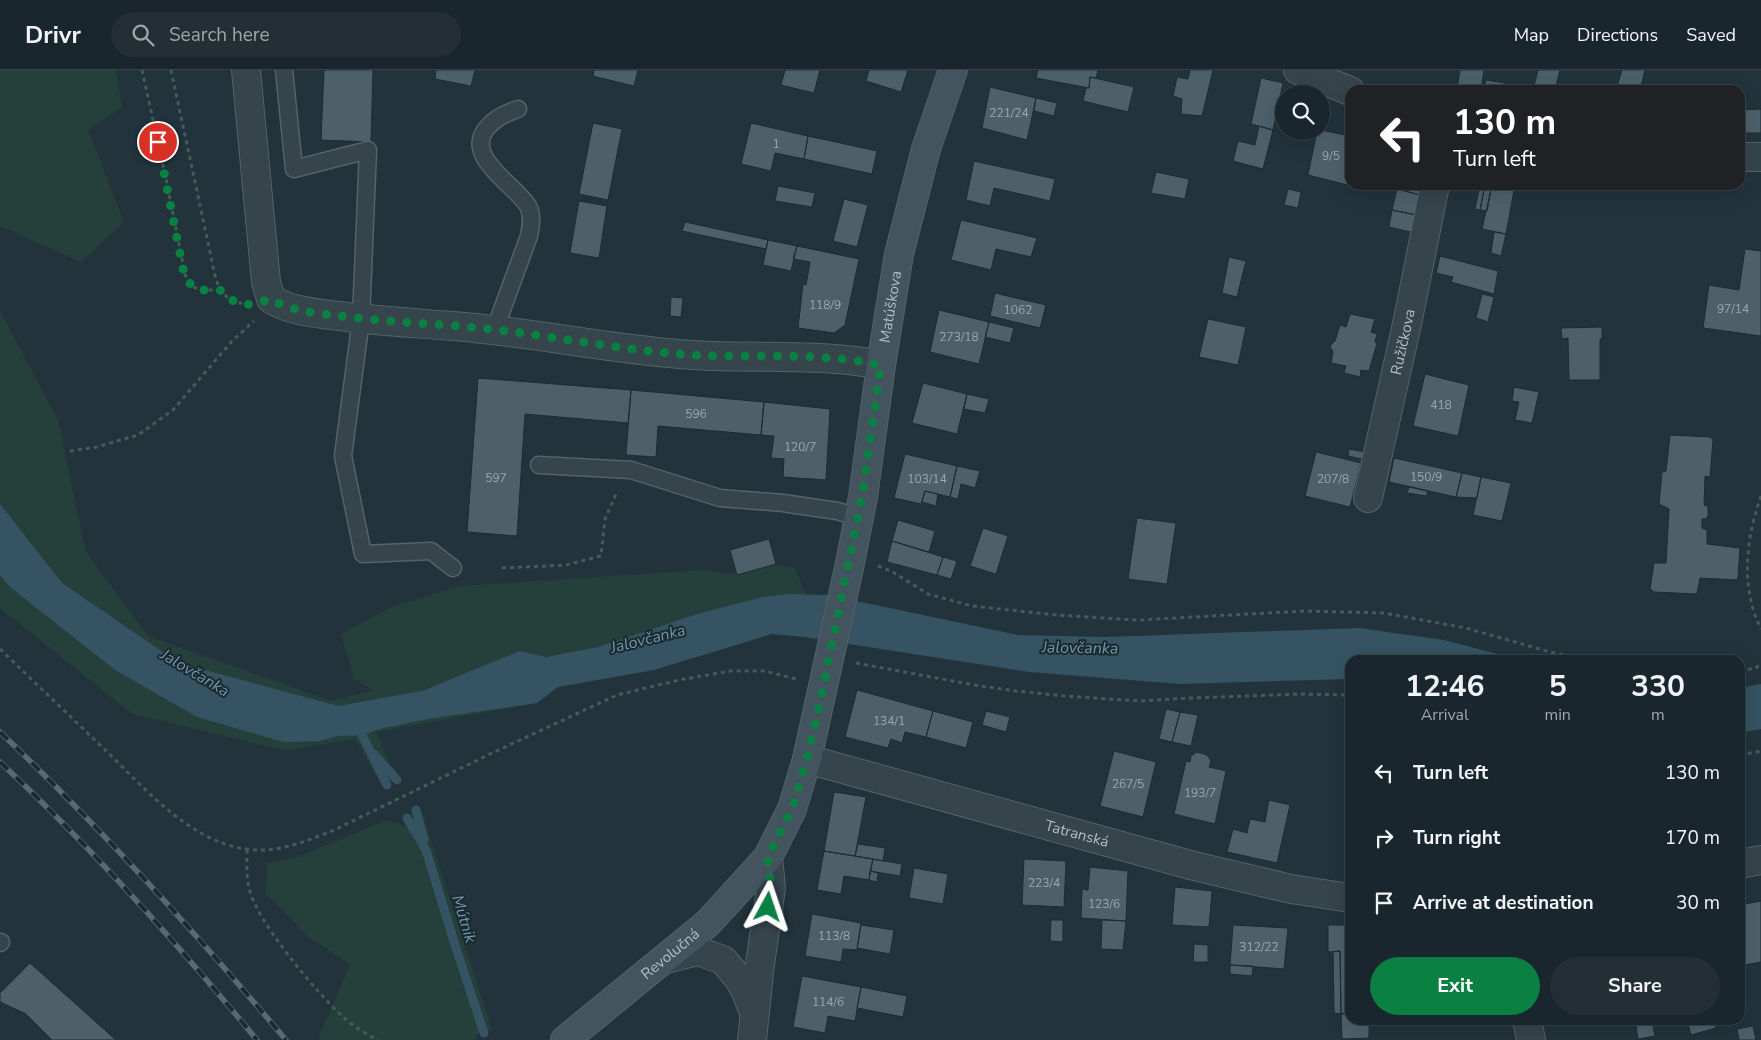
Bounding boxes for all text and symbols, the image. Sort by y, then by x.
search box [111,12,461,57]
text: Drivr [25,19,81,51]
icon: search [129,21,157,49]
text: Search here [169,22,270,48]
text: Map [1514,23,1549,47]
text: Directions [1577,23,1658,47]
text: Saved [1686,23,1736,47]
map controls [1275,85,1330,140]
button: search [1275,85,1330,140]
text: 130 m [1453,99,1556,146]
house number: 221/24 [989,105,1029,121]
icon: left [1370,105,1435,170]
pin [137,121,179,163]
icon: arrive [144,128,172,156]
house number: 1 [772,136,780,152]
text: Turn left [1453,144,1536,174]
house number: 9/5 [1322,148,1340,164]
street label: Matúškova [875,269,906,344]
house number: 118/9 [809,297,841,313]
house number: 97/14 [1717,301,1749,317]
house number: 1062 [1004,302,1032,318]
street label: Ružičkova [1386,307,1420,377]
house number: 273/18 [939,329,979,345]
house number: 418 [1430,397,1452,413]
house number: 596 [685,406,707,422]
house number: 120/7 [784,439,816,455]
house number: 150/9 [1410,469,1442,485]
house number: 597 [485,470,507,486]
house number: 103/14 [907,471,947,487]
house number: 207/8 [1317,471,1349,487]
water label: Jalovčanka [607,619,688,659]
water label: Jalovčanka [1041,636,1118,660]
water label: Jalovčanka [156,643,233,702]
text: 12:46 [1405,666,1484,707]
text: 5 [1549,666,1567,707]
text: 330 [1631,666,1685,707]
text: Arrival [1421,704,1469,726]
text: min [1544,704,1571,726]
text: m [1651,704,1665,726]
house number: 134/1 [873,713,905,729]
icon: left [1370,759,1398,787]
text: Turn left [1413,760,1488,786]
text: 130 m [1665,760,1720,786]
house number: 267/5 [1112,776,1144,792]
house number: 193/7 [1184,785,1216,801]
street label: Tatranská [1043,815,1111,852]
icon: right [1370,824,1398,852]
text: Turn right [1413,825,1500,851]
text: 170 m [1665,825,1720,851]
house number: 223/4 [1028,875,1060,891]
position arrow [741,880,793,932]
icon: arrive [1370,889,1398,917]
text: Arrive at destination [1413,890,1594,916]
text: 30 m [1676,890,1720,916]
water label: Mútnik [446,892,482,947]
house number: 123/6 [1088,896,1120,912]
street label: Revolučná [637,924,704,984]
house number: 113/8 [818,928,850,944]
house number: 312/22 [1239,939,1279,955]
button: Exit [1370,957,1540,1015]
button: Share [1550,957,1720,1015]
house number: 114/6 [812,994,844,1010]

